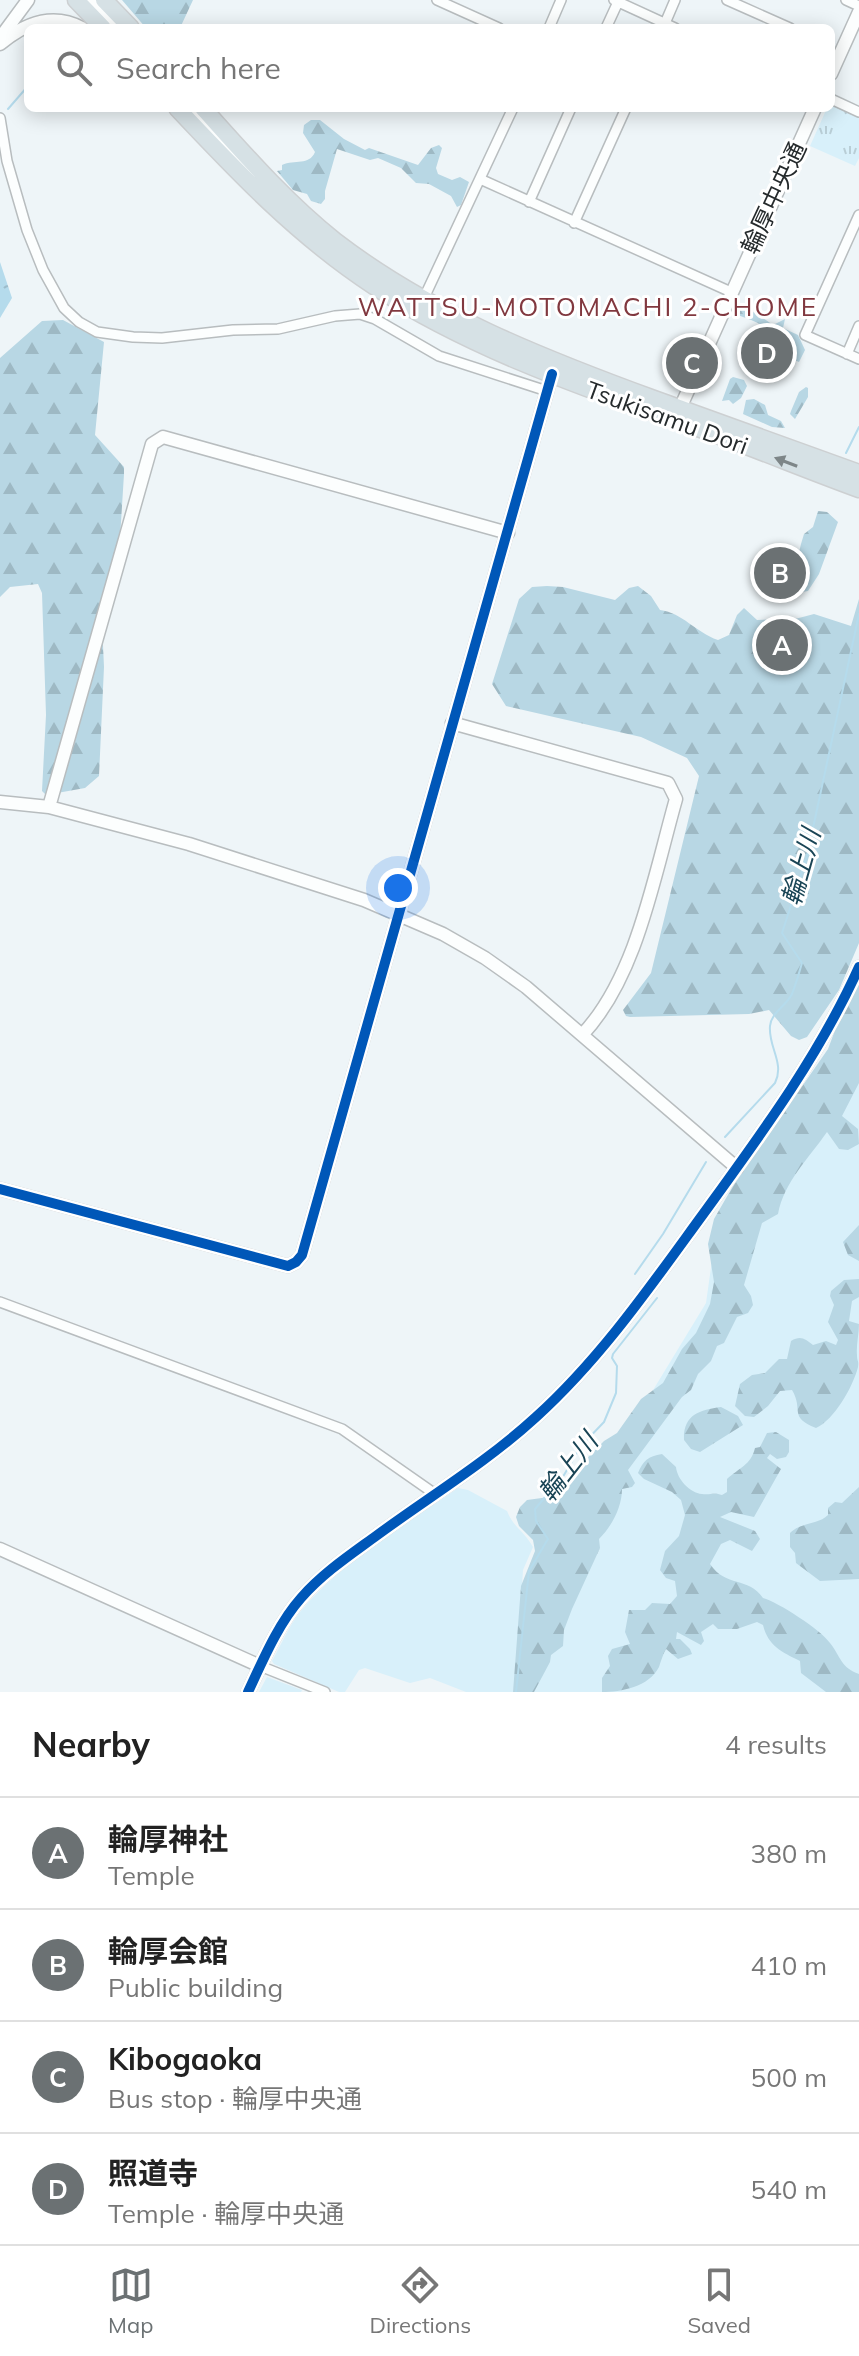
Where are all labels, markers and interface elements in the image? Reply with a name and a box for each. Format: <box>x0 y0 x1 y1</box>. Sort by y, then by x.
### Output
search box <box>24 24 835 112</box>
icon: search <box>52 46 96 90</box>
text: Search here <box>116 49 281 87</box>
street label: 輪厚中央通 <box>734 137 812 258</box>
district label: WATTSU-MOTOMACHI 2-CHOME <box>358 290 818 323</box>
pin: D <box>741 323 793 383</box>
pin: C <box>666 333 718 393</box>
street label: Tsukisamu Dori <box>582 374 752 460</box>
one-way arrow <box>774 455 798 468</box>
pin: B <box>754 543 806 603</box>
pin: A <box>756 615 808 675</box>
water label: 輪上川 <box>774 822 828 909</box>
your location <box>378 868 418 908</box>
water label: 輪上川 <box>531 1423 606 1508</box>
text: Nearby <box>32 1723 150 1766</box>
text: 4 results <box>725 1728 827 1761</box>
text: 輪厚神社 <box>108 1820 228 1858</box>
text: A <box>48 1837 68 1870</box>
text: 380 m <box>751 1837 827 1870</box>
text: Temple <box>108 1859 195 1892</box>
text: 輪厚会館 <box>108 1932 228 1970</box>
text: B <box>49 1949 67 1982</box>
text: 410 m <box>751 1949 827 1982</box>
text: Public building <box>108 1971 283 2004</box>
text: Kibogaoka <box>108 2040 262 2078</box>
text: C <box>49 2061 67 2094</box>
text: 500 m <box>751 2061 827 2094</box>
text: Bus stop · 輪厚中央通 <box>108 2082 362 2115</box>
text: 照道寺 <box>108 2154 198 2192</box>
text: D <box>48 2173 68 2206</box>
text: 540 m <box>751 2173 827 2206</box>
text: Temple · 輪厚中央通 <box>108 2197 344 2230</box>
tab: Map <box>108 2263 153 2339</box>
tab: Directions <box>370 2263 471 2339</box>
tab: Saved <box>687 2263 751 2339</box>

